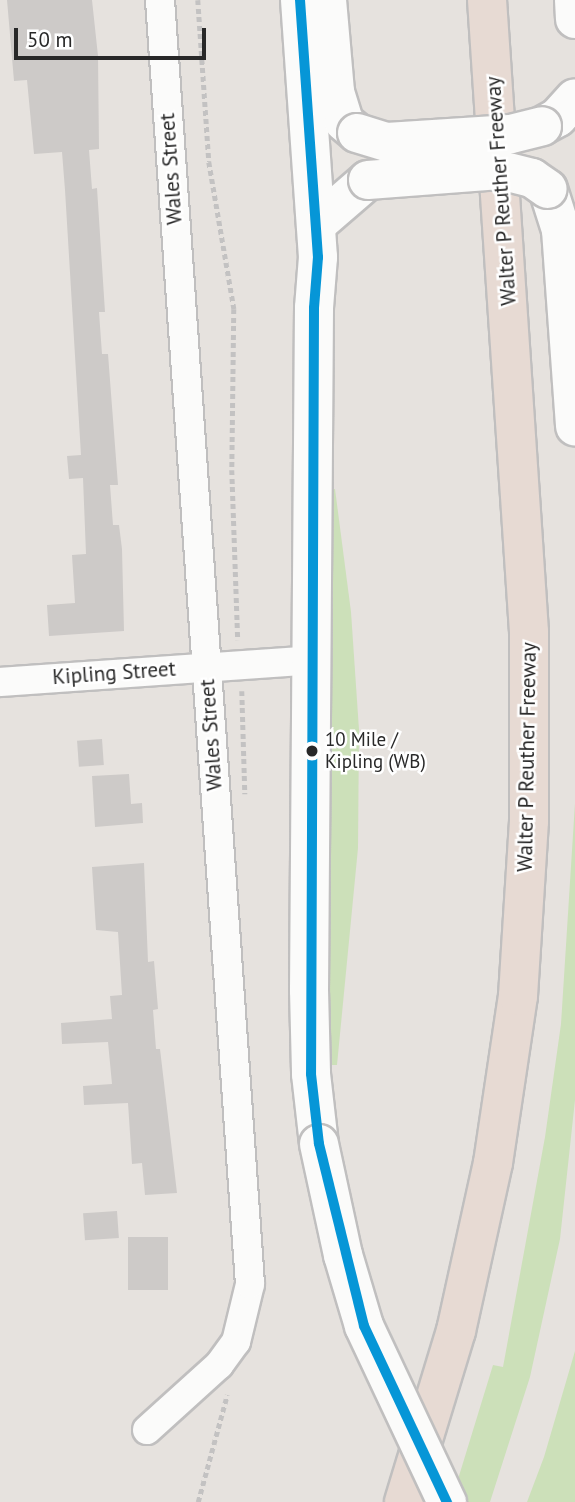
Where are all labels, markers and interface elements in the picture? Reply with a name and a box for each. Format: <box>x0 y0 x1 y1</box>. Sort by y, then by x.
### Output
scale bar <box>18 14 210 58</box>
text: 50 m <box>27 26 73 53</box>
street label: Walter P Reuther Freeway <box>480 75 522 307</box>
street label: Wales Street <box>155 112 187 226</box>
street label: Walter P Reuther Freeway <box>512 641 542 873</box>
street label: Kipling Street <box>51 656 177 690</box>
street label: Wales Street <box>195 678 227 792</box>
place label: 10 Mile / Kipling (WB) <box>325 729 426 773</box>
marker: 10 Mile / Kipling (WB) <box>305 744 319 758</box>

